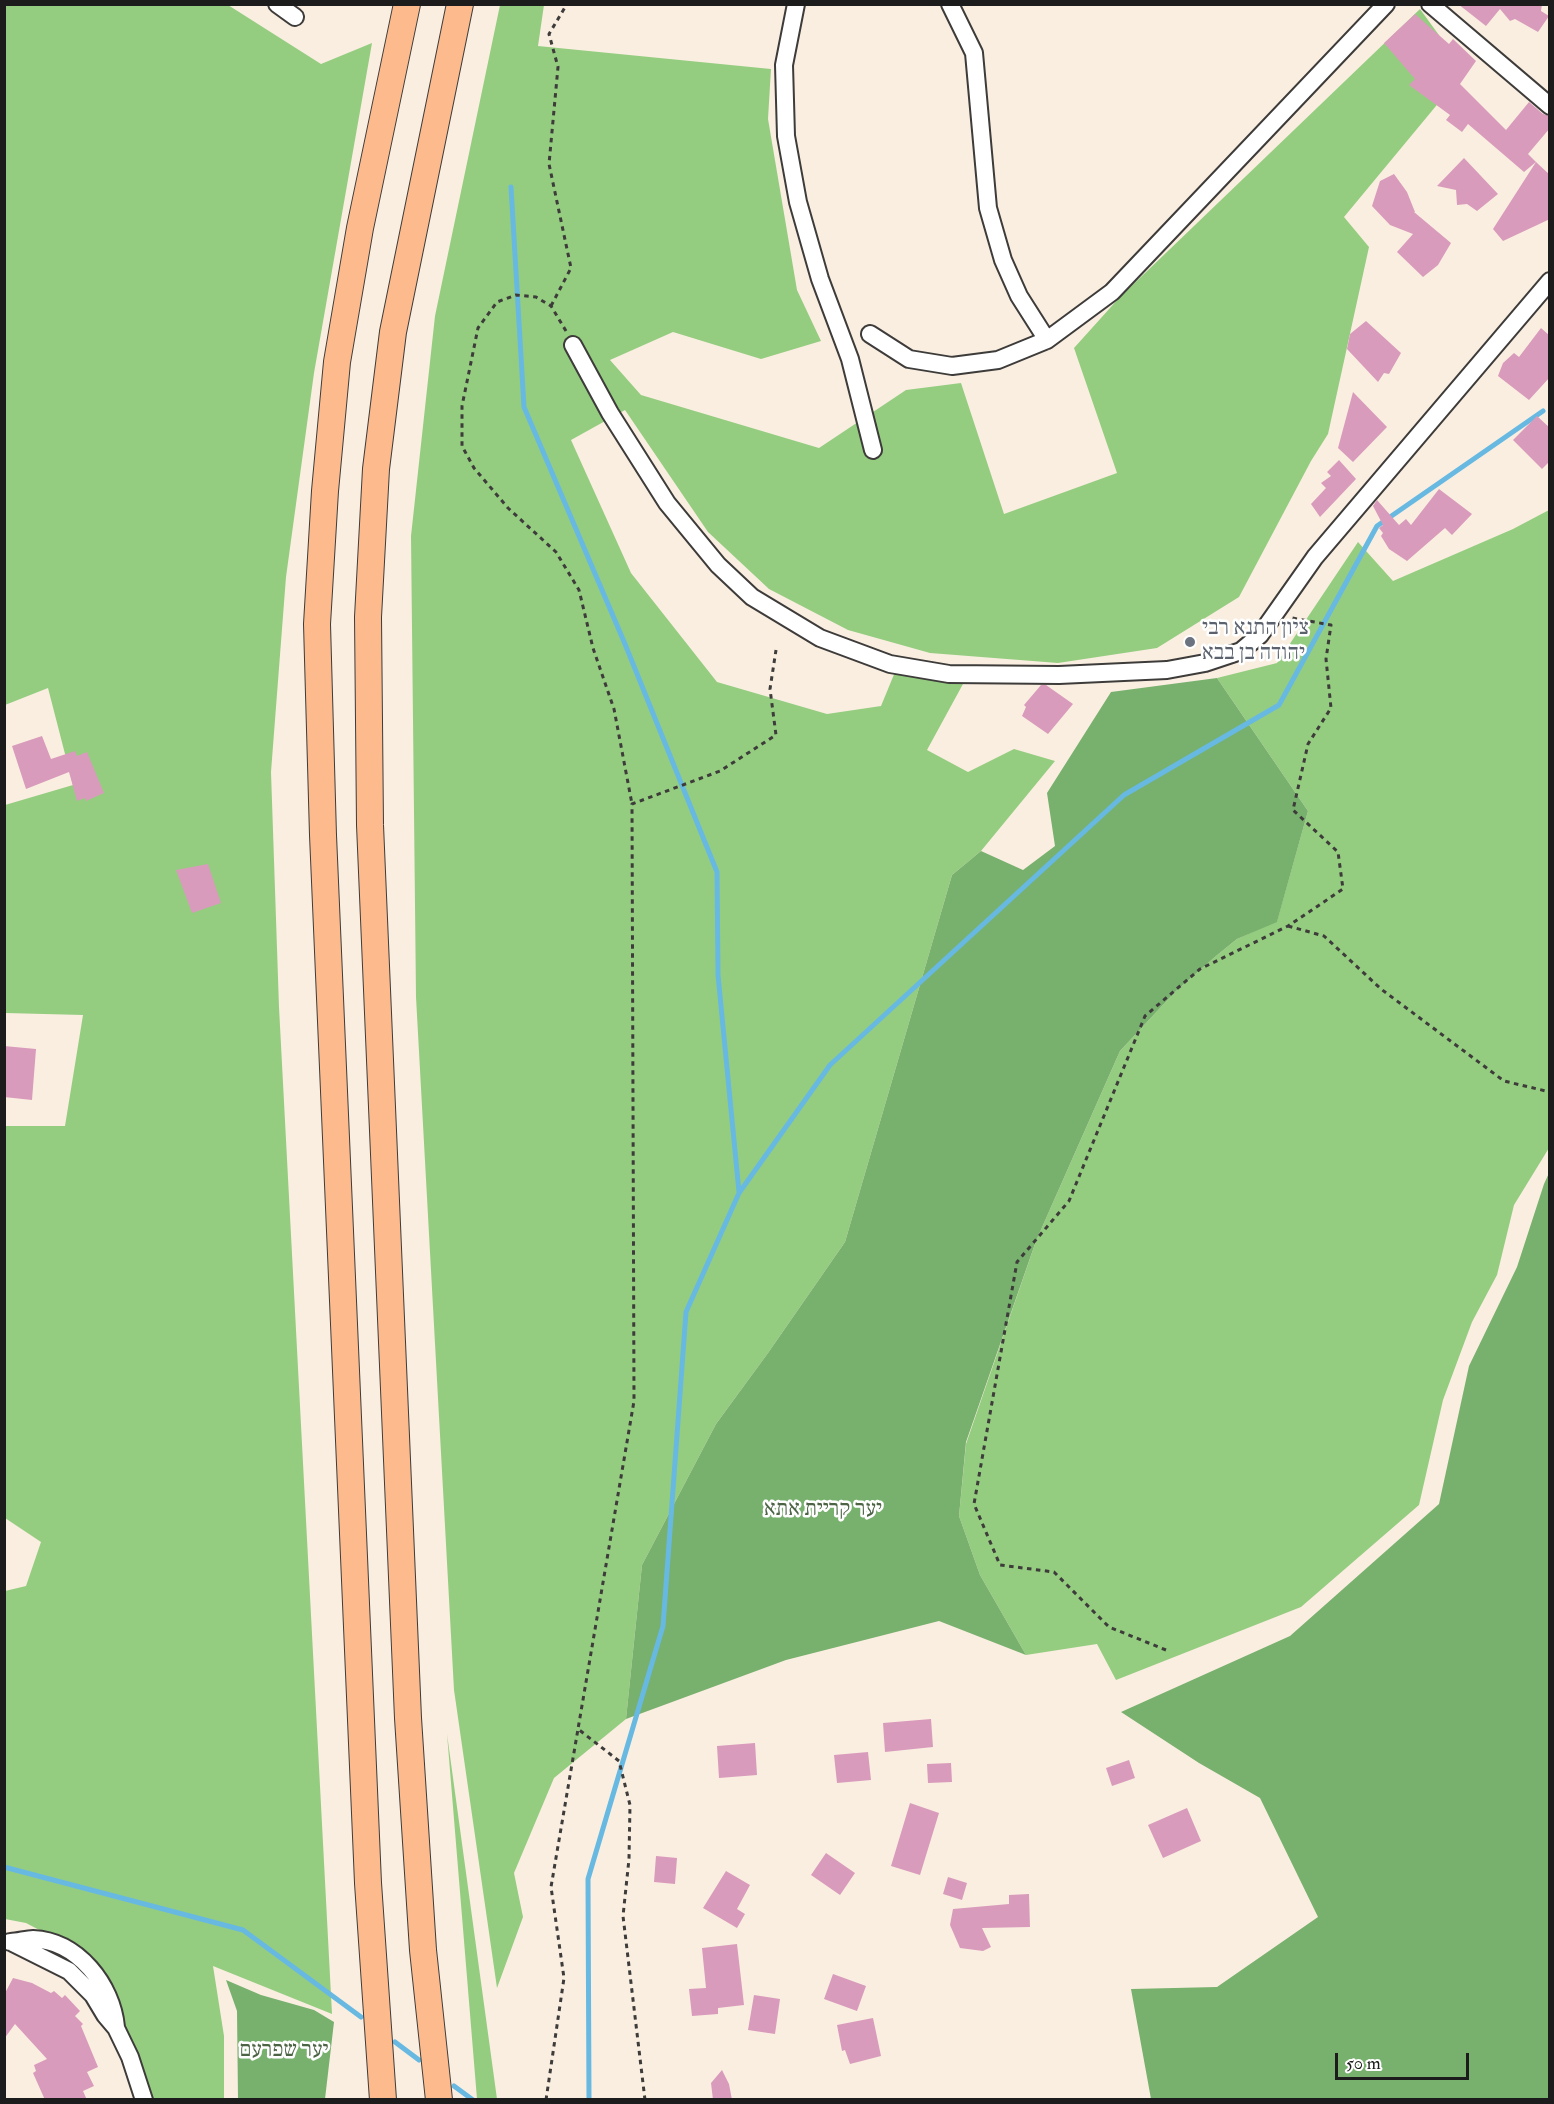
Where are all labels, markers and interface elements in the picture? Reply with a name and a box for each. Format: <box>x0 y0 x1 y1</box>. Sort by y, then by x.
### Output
place label: ציון התנא רבי יהודה בן בבא <box>1202 616 1309 668</box>
marker: ציון התנא רבי יהודה בן בבא <box>1183 635 1197 649</box>
park label: יער קריית אתא <box>764 1497 882 1523</box>
park label: יער שפרעם <box>240 2038 328 2064</box>
scale bar <box>1338 2041 1472 2079</box>
text: 50 m <box>1346 2052 1381 2075</box>

